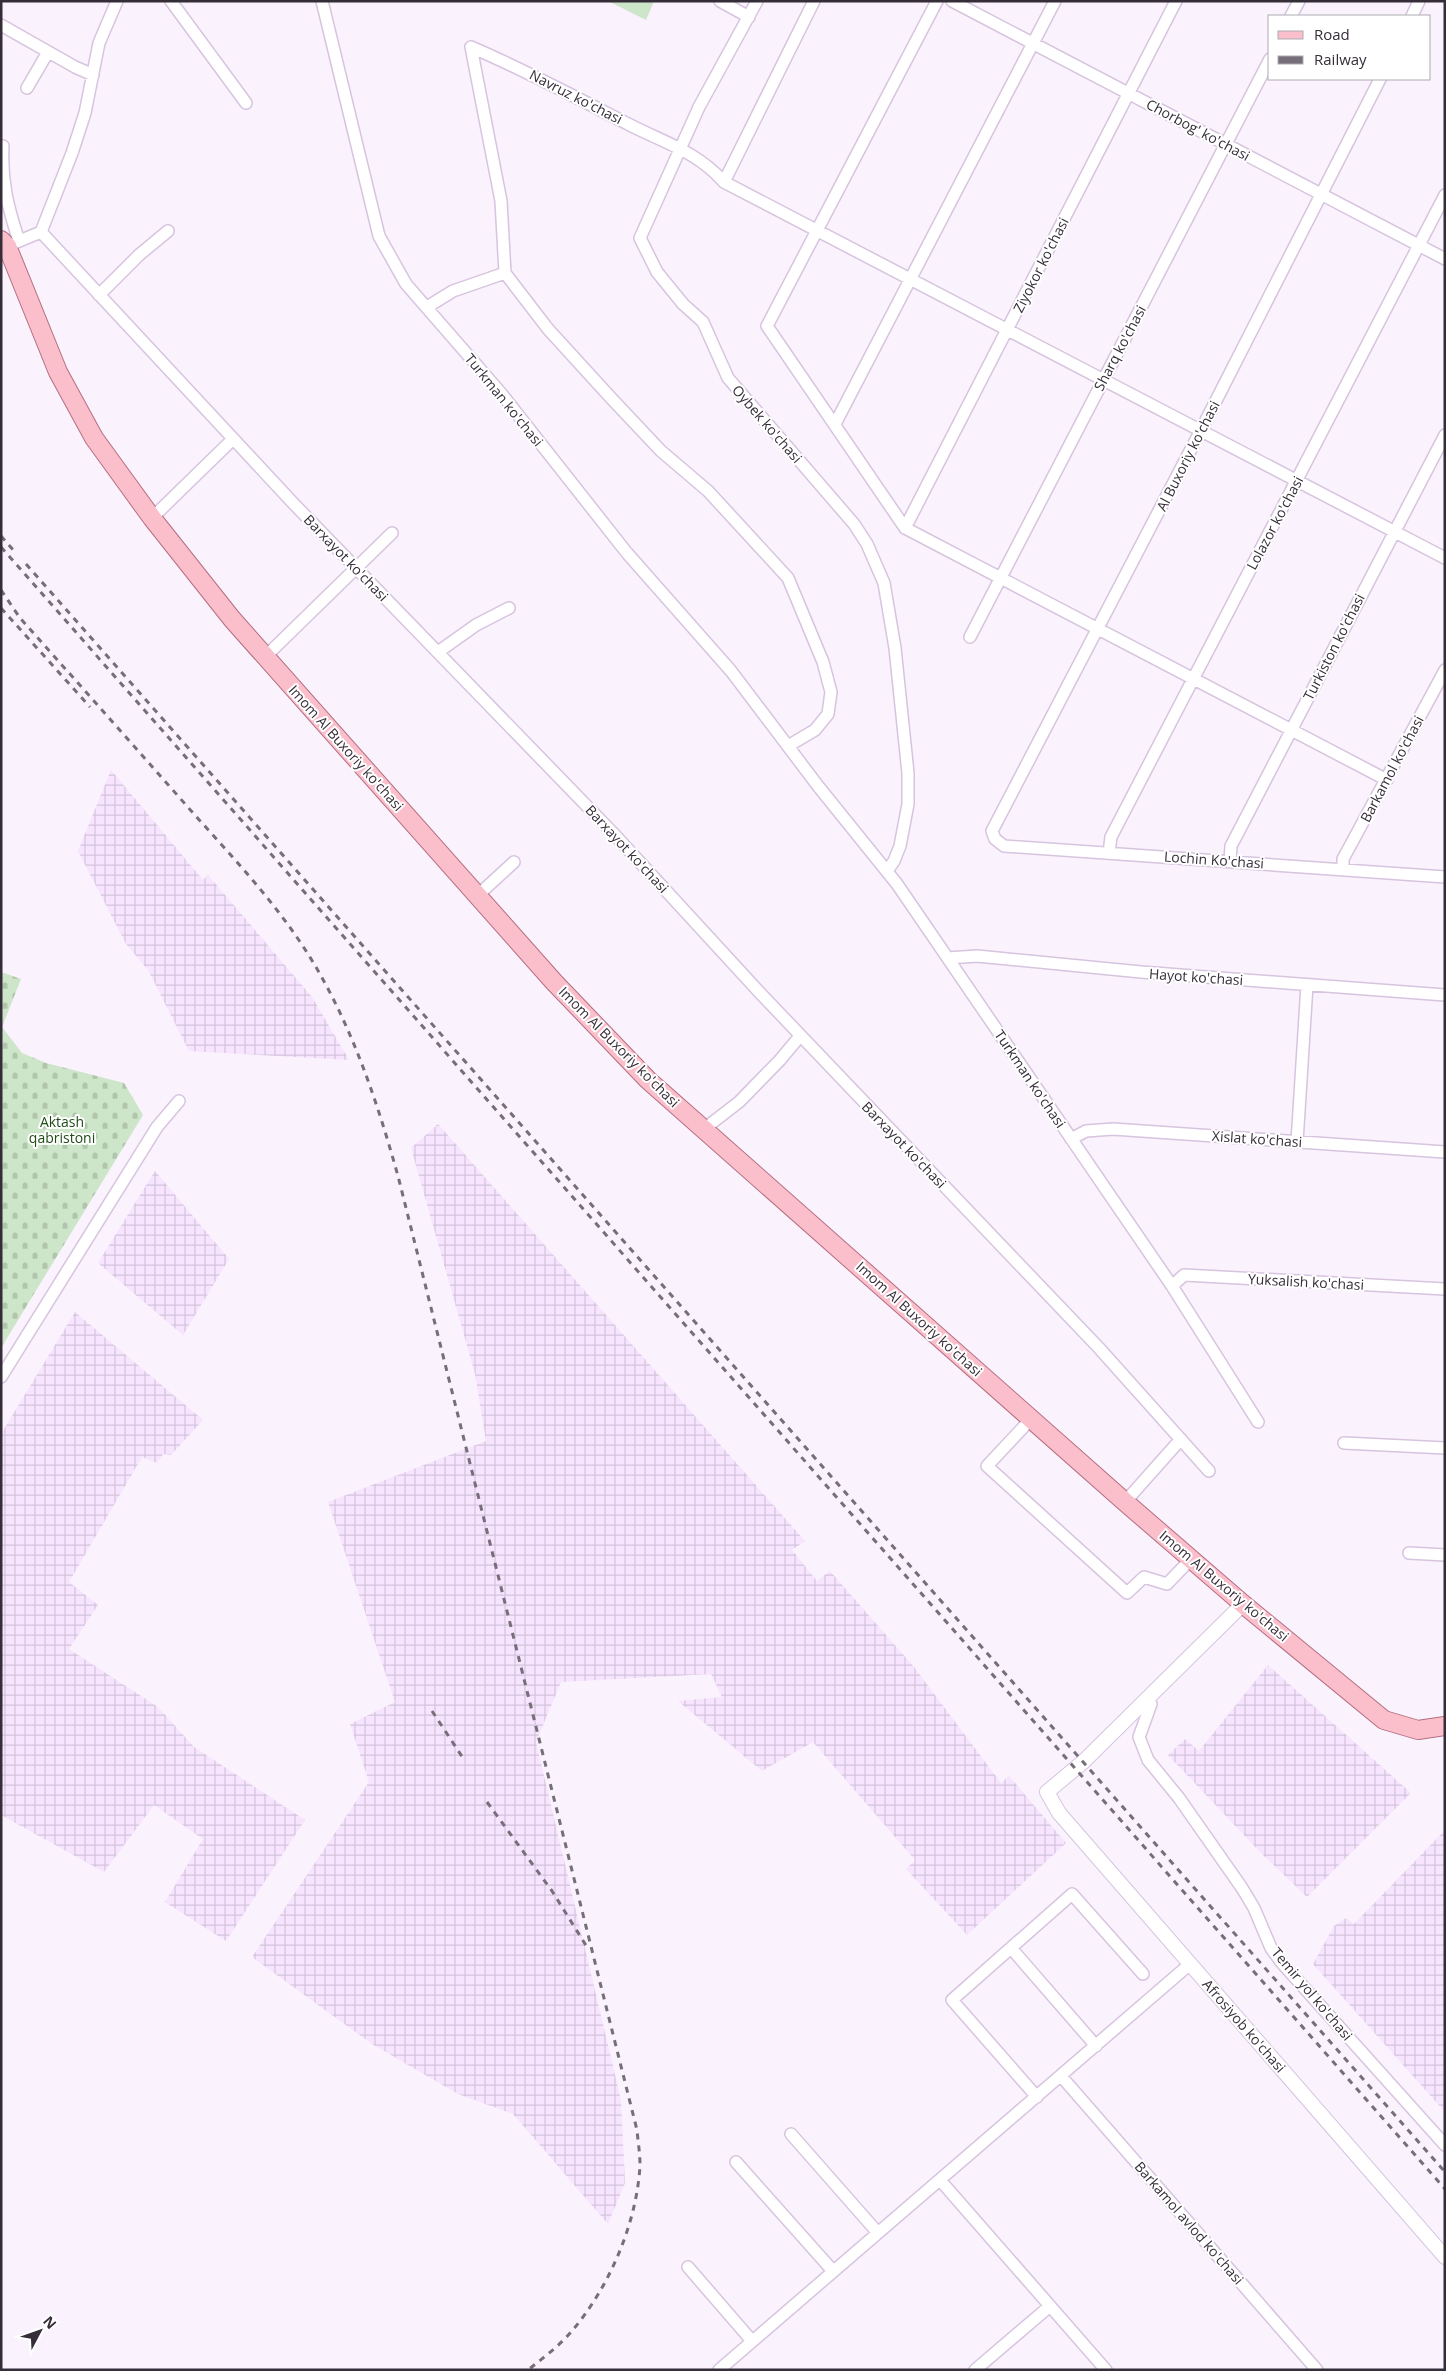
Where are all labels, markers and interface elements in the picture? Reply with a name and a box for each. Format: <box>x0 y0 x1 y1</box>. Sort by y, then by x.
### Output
legend <box>1268 15 1431 80</box>
text: Road <box>1314 24 1350 44</box>
text: Railway <box>1314 49 1367 69</box>
street label: Navruz ko'chasi <box>526 65 626 128</box>
street label: Chorbog' ko'chasi <box>1143 94 1253 165</box>
street label: Ziyokor ko'chasi <box>1008 214 1073 316</box>
street label: Sharq ko'chasi <box>1089 302 1150 394</box>
street label: Turkman ko'chasi <box>461 349 548 450</box>
street label: Oybek ko'chasi <box>728 381 807 467</box>
street label: Al Buxoriy ko'chasi <box>1152 397 1224 514</box>
street label: Lolazor ko'chasi <box>1242 473 1307 573</box>
street label: Barxayot ko'chasi <box>300 510 393 605</box>
street label: Turkiston ko'chasi <box>1298 590 1369 703</box>
street label: Imom Al Buxoriy ko'chasi <box>285 681 408 815</box>
street label: Barkamol ko'chasi <box>1355 712 1428 825</box>
street label: Barxayot ko'chasi <box>582 801 673 897</box>
street label: Lochin Ko'chasi <box>1163 847 1265 872</box>
street label: Hayot ko'chasi <box>1148 964 1244 989</box>
street label: Imom Al Buxoriy ko'chasi <box>555 982 684 1111</box>
street label: Turkman ko'chasi <box>991 1026 1070 1131</box>
street label: Barxayot ko'chasi <box>858 1097 951 1192</box>
park label: Aktash qabristoni <box>29 1112 95 1147</box>
street label: Xislat ko'chasi <box>1211 1126 1303 1151</box>
street label: Imom Al Buxoriy ko'chasi <box>852 1257 986 1380</box>
street label: Yuksalish ko'chasi <box>1247 1269 1365 1294</box>
street label: Imom Al Buxoriy ko'chasi <box>1156 1526 1293 1645</box>
street label: Temir yol ko'chasi <box>1268 1943 1357 2044</box>
street label: Afrosiyob ko'chasi <box>1199 1975 1290 2076</box>
street label: Barkamol avlod ko'chasi <box>1131 2157 1248 2288</box>
north arrow <box>15 2306 65 2356</box>
text: N <box>39 2312 61 2333</box>

